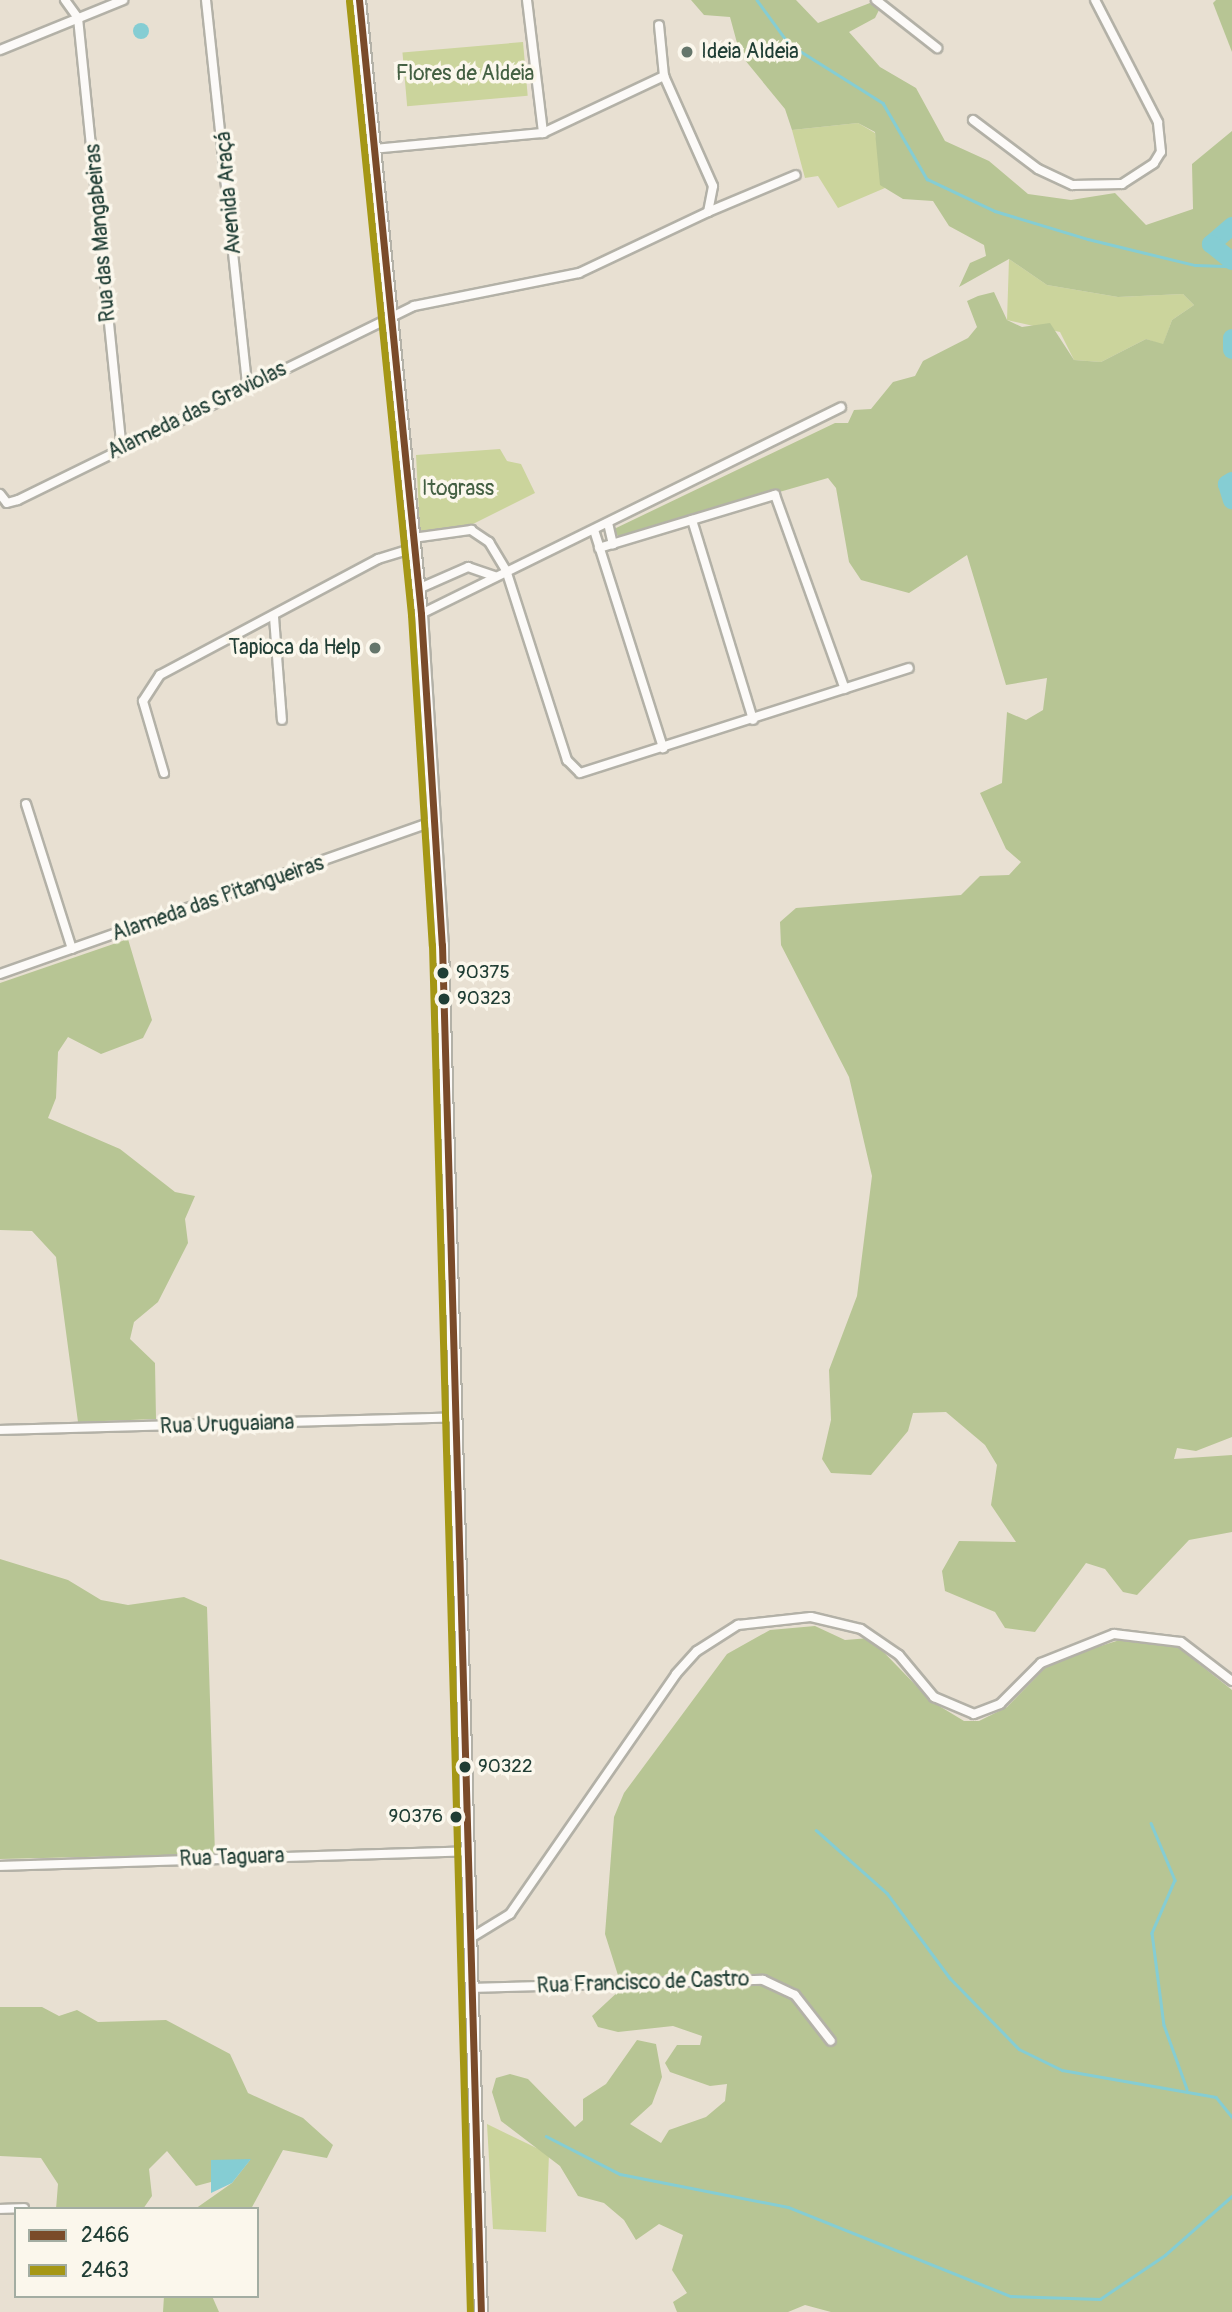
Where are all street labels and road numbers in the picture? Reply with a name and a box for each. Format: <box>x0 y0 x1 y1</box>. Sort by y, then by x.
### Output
street label: Avenida Araçá <box>211 130 247 256</box>
street label: Rua das Mangabeiras <box>81 143 121 323</box>
street label: Alameda das Graviolas <box>103 357 291 465</box>
street label: Alameda das Pitangueiras <box>109 851 327 947</box>
street label: Rua Uruguaiana <box>159 1410 295 1440</box>
street label: Rua Taguara <box>179 1844 285 1872</box>
street label: Rua Francisco de Castro <box>536 1967 750 1999</box>

